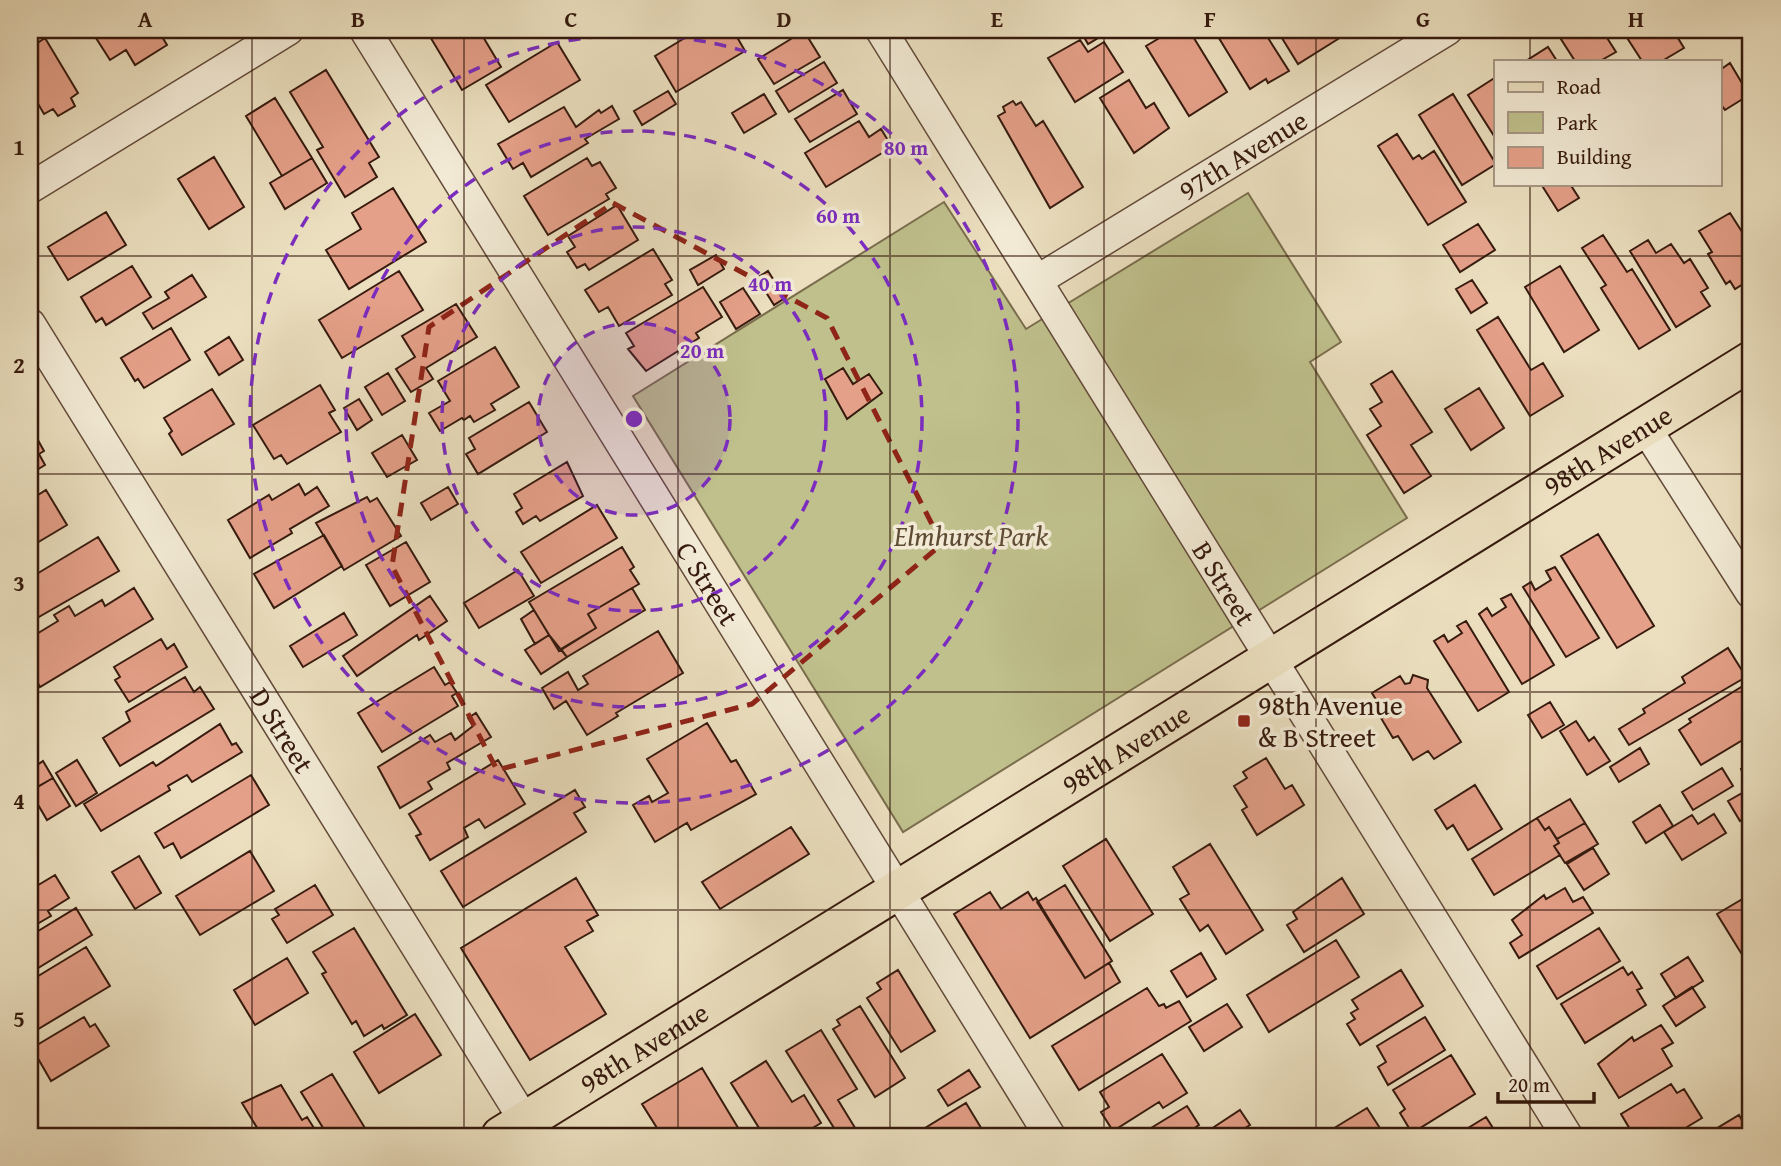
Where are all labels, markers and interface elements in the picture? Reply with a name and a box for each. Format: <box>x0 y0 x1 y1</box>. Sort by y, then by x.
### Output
text: A <box>138 2 153 35</box>
text: B <box>351 2 365 35</box>
text: C <box>564 2 578 35</box>
text: D <box>777 2 792 35</box>
text: E <box>991 2 1003 35</box>
text: F <box>1204 2 1216 35</box>
text: G <box>1416 2 1430 35</box>
text: H <box>1628 2 1644 35</box>
legend <box>1494 60 1722 186</box>
text: Road <box>1557 71 1602 102</box>
street label: 97th Avenue <box>1170 99 1315 210</box>
text: Park <box>1557 107 1598 138</box>
text: 1 <box>13 130 25 163</box>
text: 80 m <box>884 132 928 163</box>
text: Building <box>1557 141 1632 172</box>
text: 60 m <box>816 200 860 231</box>
text: 40 m <box>748 268 792 299</box>
text: 20 m <box>680 335 724 366</box>
text: 2 <box>13 348 25 381</box>
street label: 98th Avenue <box>1535 394 1680 505</box>
centre of rings <box>622 407 646 431</box>
park label: Elmhurst Park <box>893 515 1048 556</box>
street label: C Street <box>666 533 750 633</box>
street label: B Street <box>1183 533 1267 633</box>
text: 3 <box>13 566 25 599</box>
street label: D Street <box>240 679 325 781</box>
place label: 98th Avenue & B Street <box>1258 684 1403 757</box>
street label: 98th Avenue <box>1053 693 1198 804</box>
marker: 98th Avenue & B Street <box>1236 713 1252 729</box>
text: 4 <box>13 784 25 817</box>
street label: 98th Avenue <box>571 991 716 1103</box>
text: 5 <box>13 1002 25 1035</box>
scale bar <box>1498 1061 1594 1105</box>
text: 20 m <box>1508 1069 1550 1100</box>

